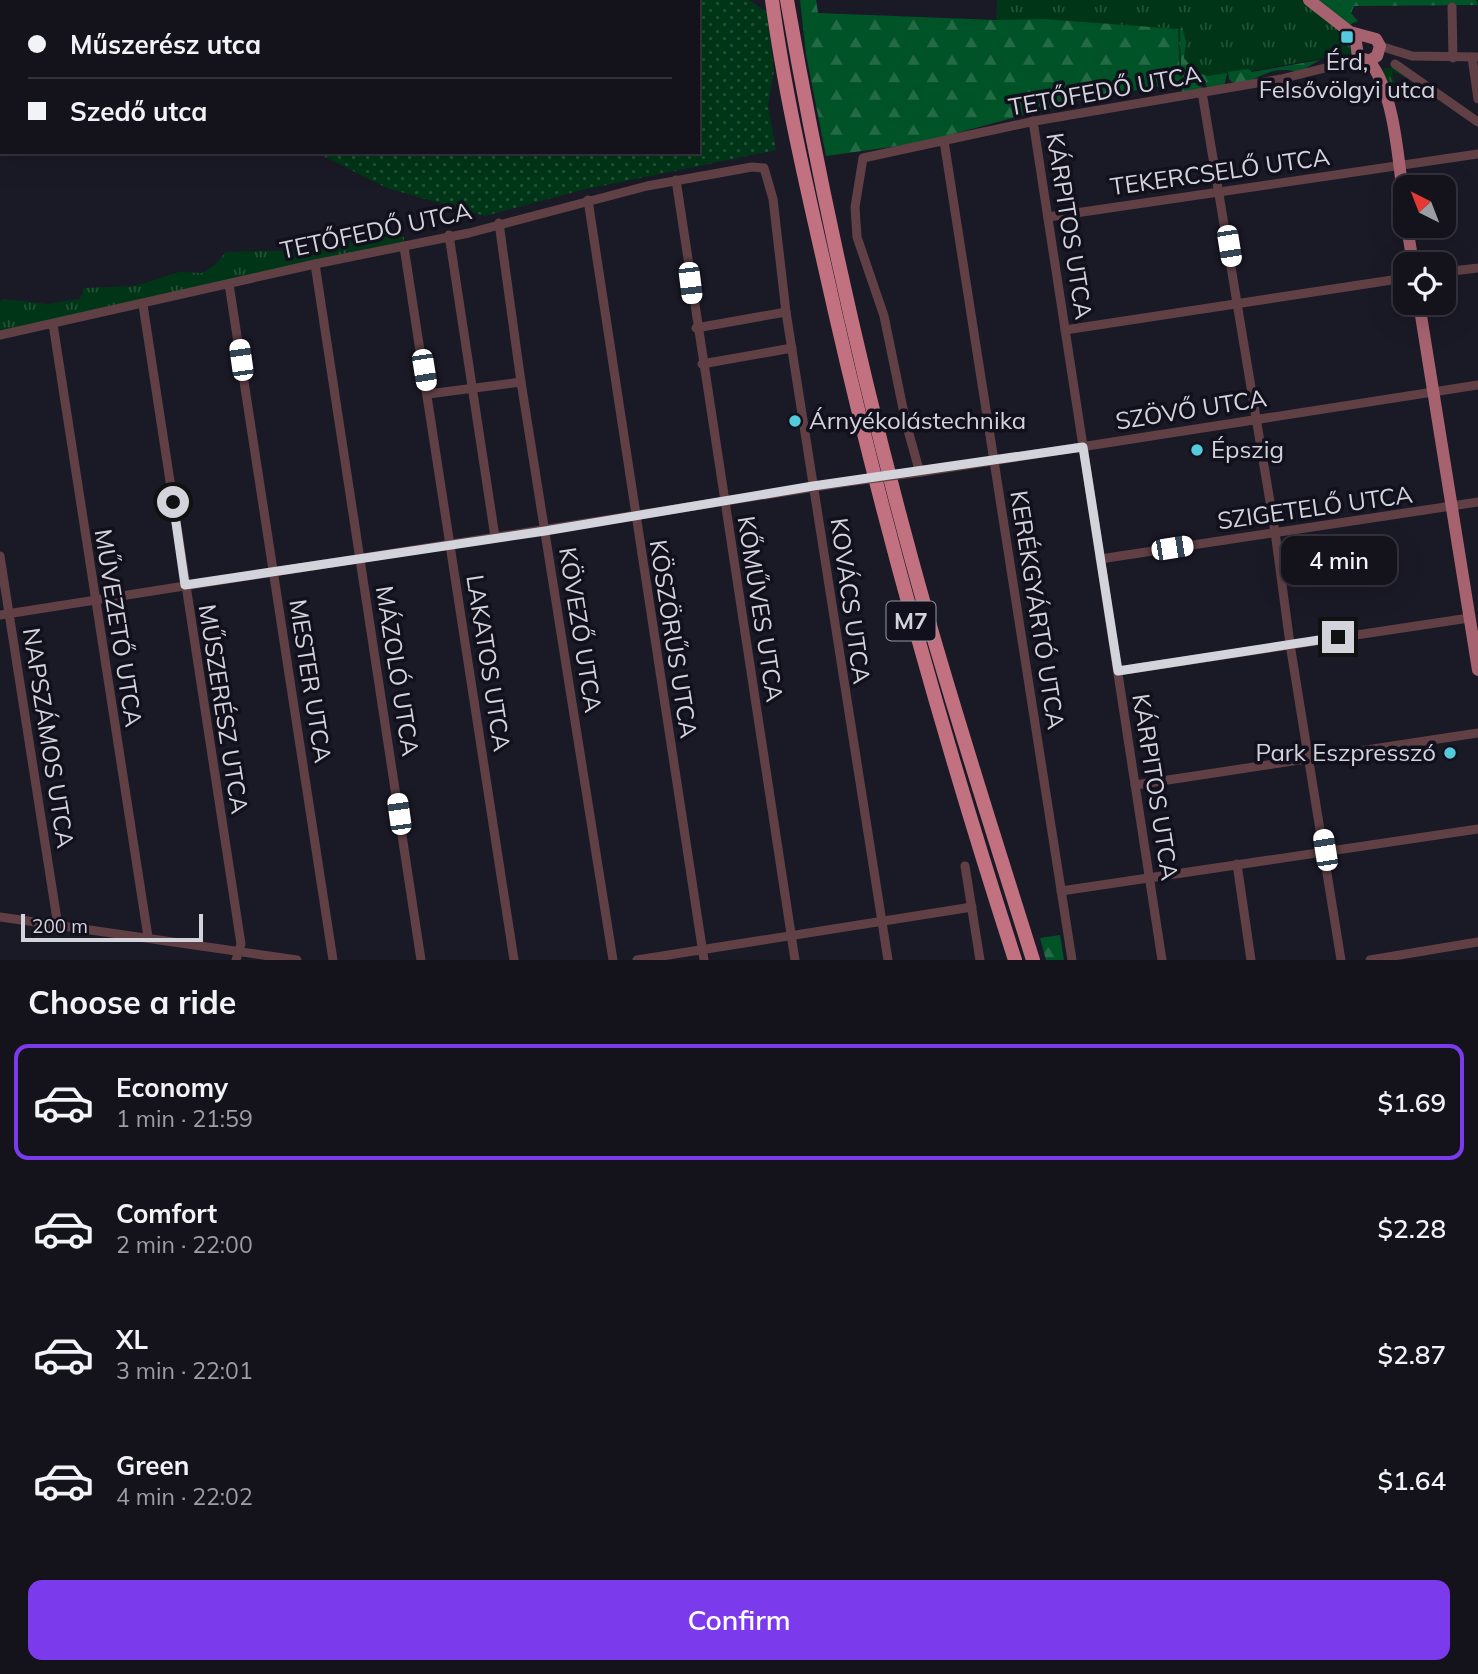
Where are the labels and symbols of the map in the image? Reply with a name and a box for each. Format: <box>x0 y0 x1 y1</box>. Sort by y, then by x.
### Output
marker: Érd, Felsővölgyi utca <box>1339 29 1355 45</box>
place label: Érd, Felsővölgyi utca <box>1259 46 1435 104</box>
street label: TETŐFEDŐ UTCA <box>1006 58 1204 122</box>
street label: KÁRPITOS UTCA <box>1040 130 1100 322</box>
street label: TEKERCSELŐ UTCA <box>1108 141 1332 201</box>
north arrow <box>1393 175 1456 238</box>
street label: TETŐFEDŐ UTCA <box>277 195 475 265</box>
car <box>1216 224 1243 268</box>
car <box>678 261 703 305</box>
car <box>228 338 255 382</box>
car <box>411 348 438 392</box>
street label: SZÖVŐ UTCA <box>1113 382 1269 436</box>
place label: Árnyékolástechnika <box>809 405 1026 435</box>
marker: Árnyékolástechnika <box>787 413 803 429</box>
place label: Épszig <box>1211 434 1284 464</box>
marker: Épszig <box>1189 442 1205 458</box>
street label: SZIGETELŐ UTCA <box>1215 478 1415 536</box>
route start <box>157 486 189 518</box>
street label: KERÉKGYÁRTÓ UTCA <box>1004 488 1072 732</box>
street label: KŐMŰVES UTCA <box>731 514 791 704</box>
street label: KOVÁCS UTCA <box>824 516 878 686</box>
street label: MŰVEZETŐ UTCA <box>89 527 149 729</box>
car <box>1150 534 1195 562</box>
callout: 4 min <box>1280 536 1396 584</box>
street label: KÖSZÖRŰS UTCA <box>644 538 705 740</box>
street label: KÖVEZŐ UTCA <box>553 545 609 715</box>
street label: LAKATOS UTCA <box>460 572 518 754</box>
street label: MÁZOLÓ UTCA <box>370 584 426 759</box>
street label: MESTER UTCA <box>283 597 339 765</box>
road number: M7 <box>886 601 936 640</box>
street label: MŰSZERÉSZ UTCA <box>193 602 255 816</box>
route end <box>1322 621 1354 653</box>
street label: NAPSZÁMOS UTCA <box>17 626 81 850</box>
street label: KÁRPITOS UTCA <box>1126 691 1186 883</box>
place label: Park Eszpresszó <box>1255 737 1436 767</box>
marker: Park Eszpresszó <box>1442 745 1458 761</box>
car <box>386 792 413 836</box>
car <box>1312 828 1339 872</box>
scale bar <box>21 911 203 943</box>

